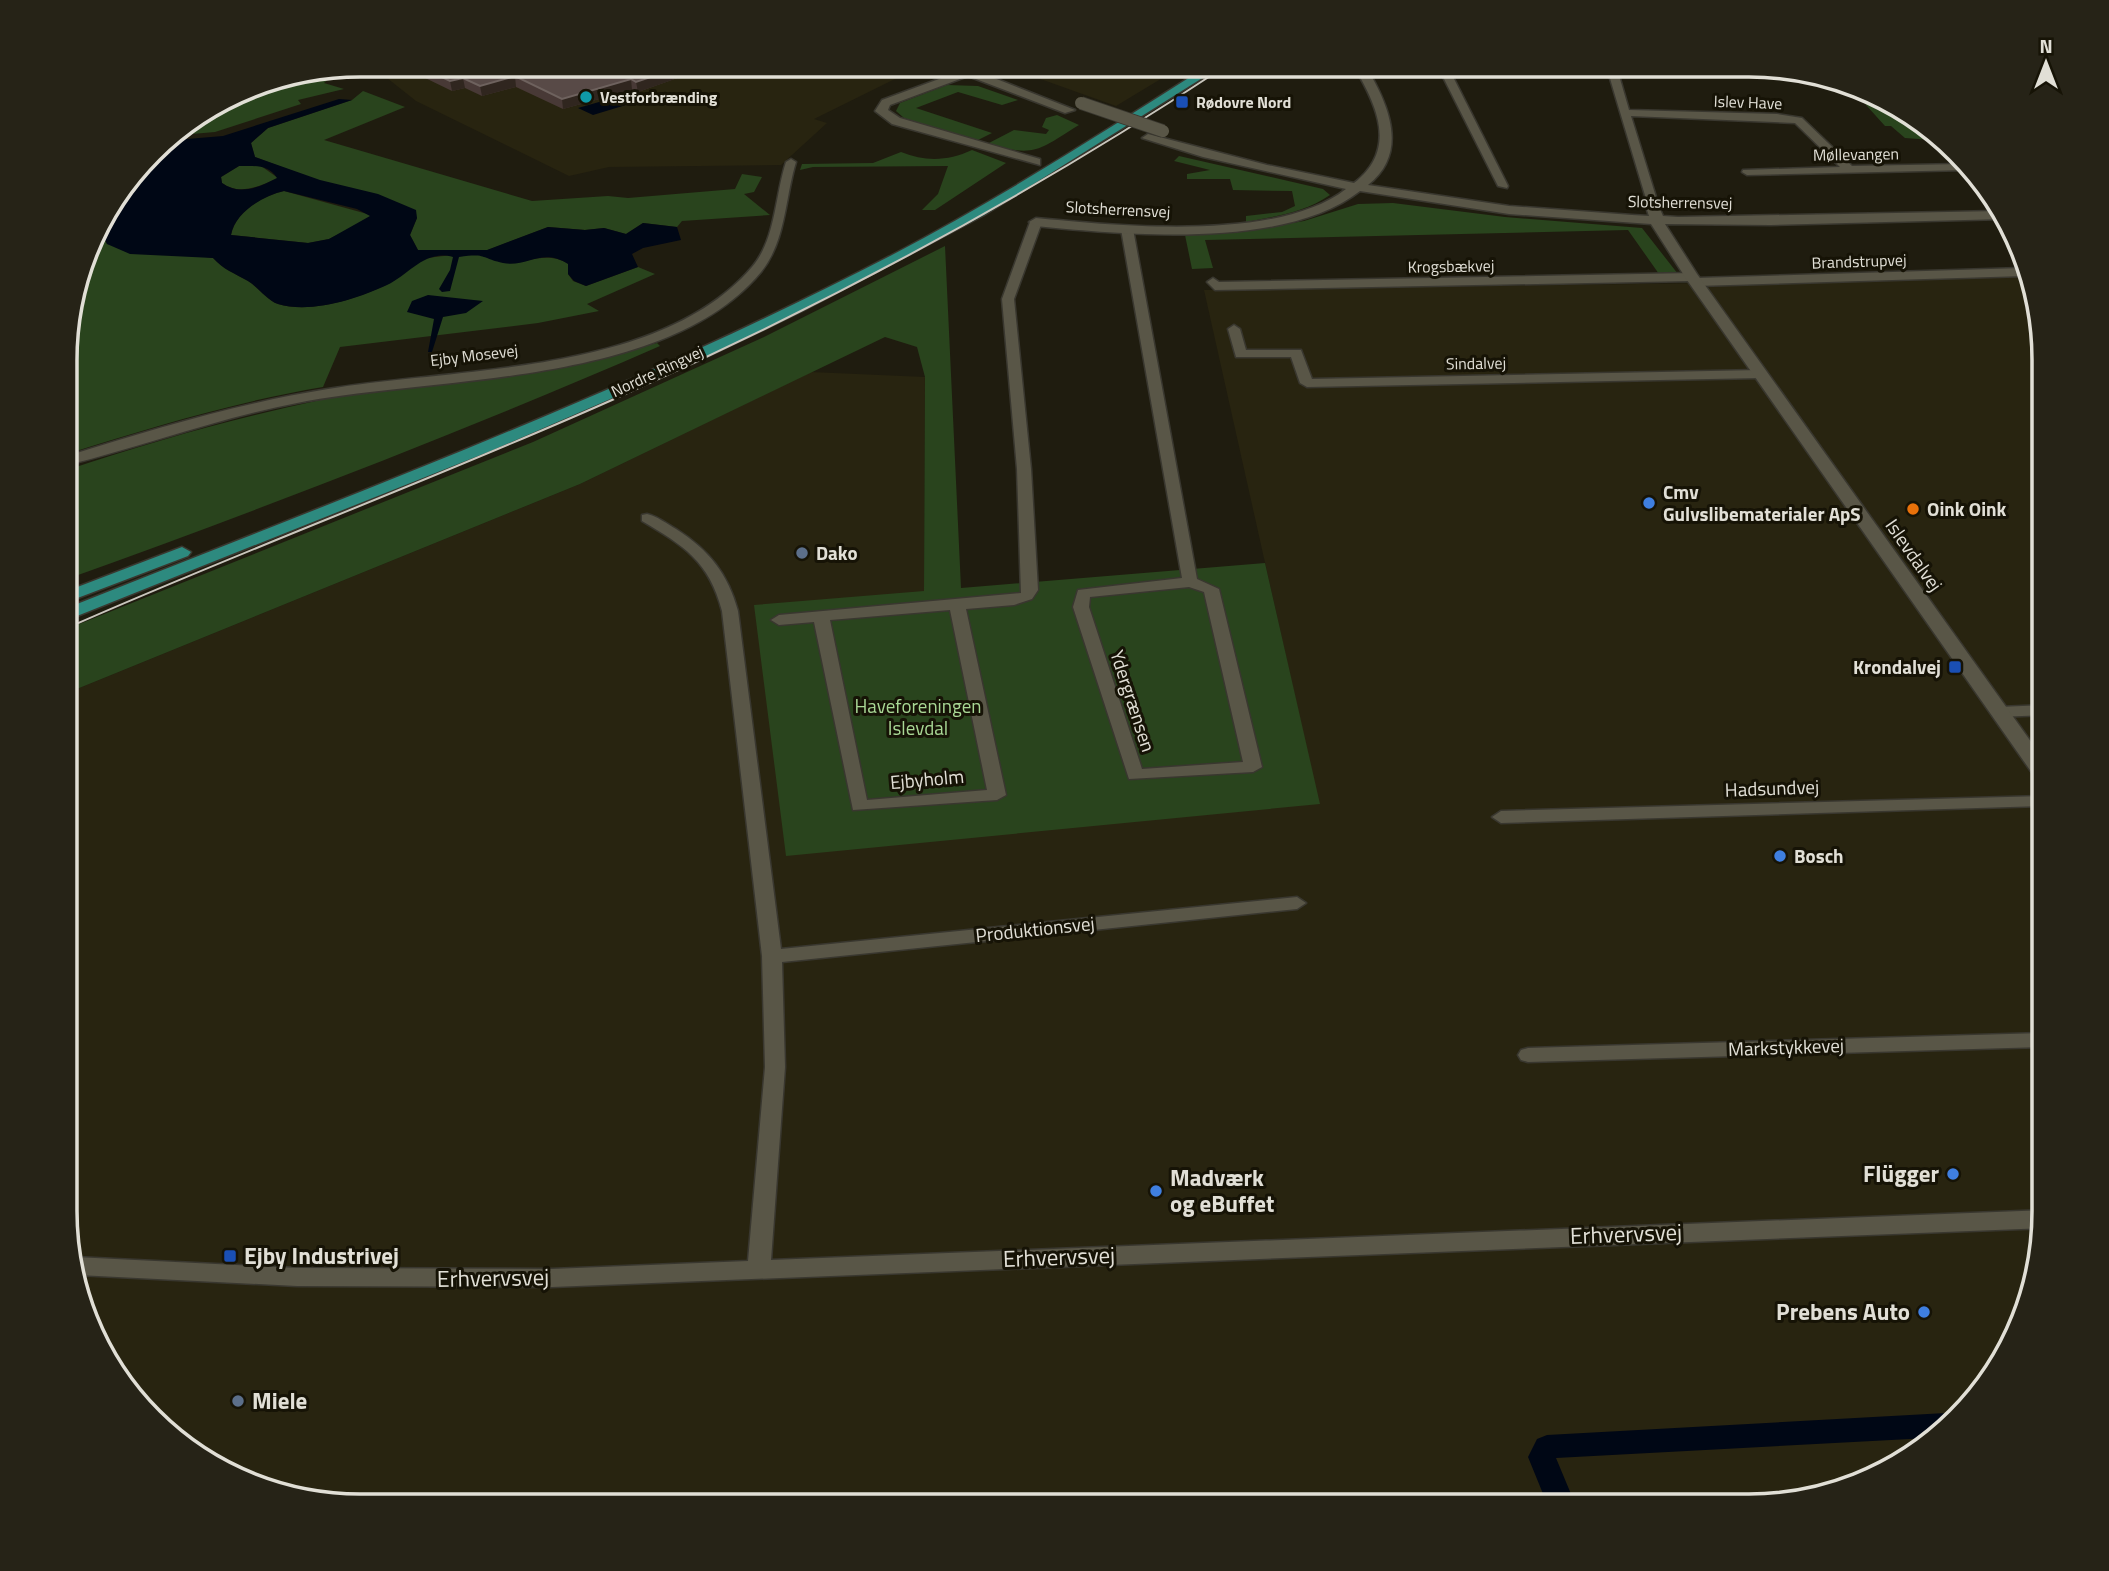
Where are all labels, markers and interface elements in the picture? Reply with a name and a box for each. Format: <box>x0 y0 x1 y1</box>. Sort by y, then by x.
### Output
north arrow <box>2011 28 2081 98</box>
text: N <box>2039 31 2053 60</box>
place label: Vestforbrænding <box>600 85 718 109</box>
marker: Vestforbrænding <box>578 89 594 105</box>
street label: Islev Have <box>1713 89 1783 115</box>
place label: Rødovre Nord <box>1196 90 1291 114</box>
marker: Rødovre Nord <box>1174 94 1190 110</box>
street label: Møllevangen <box>1813 141 1899 167</box>
street label: Slotsherrensvej <box>1628 189 1732 215</box>
street label: Slotsherrensvej <box>1065 194 1171 224</box>
street label: Brandstrupvej <box>1811 247 1907 275</box>
street label: Krogsbækvej <box>1407 253 1495 279</box>
street label: Ejby Mosevej <box>429 338 519 372</box>
street label: Nordre Ringvej <box>607 339 707 403</box>
street label: Sindalvej <box>1446 350 1506 376</box>
place label: Cmv Gulvslibematerialer ApS <box>1663 477 1861 528</box>
place label: Oink Oink <box>1927 494 2007 523</box>
marker: Cmv Gulvslibematerialer ApS <box>1641 495 1657 511</box>
marker: Oink Oink <box>1905 501 1921 517</box>
street label: Islevdalvej <box>1879 512 1950 597</box>
place label: Dako <box>816 538 858 567</box>
marker: Dako <box>794 545 810 561</box>
street label: Ydergrænsen <box>1103 646 1164 755</box>
place label: Krondalvej <box>1853 652 1941 681</box>
marker: Krondalvej <box>1947 659 1963 675</box>
park label: Haveforeningen Islevdal <box>854 691 982 742</box>
street label: Ejbyholm <box>889 761 965 796</box>
street label: Hadsundvej <box>1724 771 1820 804</box>
place label: Bosch <box>1794 841 1844 870</box>
marker: Bosch <box>1772 848 1788 864</box>
street label: Produktionsvej <box>974 908 1096 949</box>
street label: Markstykkevej <box>1728 1030 1844 1063</box>
place label: Flügger <box>1863 1156 1939 1191</box>
place label: Madværk og eBuffet <box>1170 1160 1274 1221</box>
marker: Flügger <box>1945 1166 1961 1182</box>
marker: Madværk og eBuffet <box>1148 1183 1164 1199</box>
street label: Erhvervsvej <box>1569 1214 1683 1253</box>
street label: Erhvervsvej <box>1002 1237 1116 1276</box>
place label: Ejby Industrivej <box>244 1238 399 1273</box>
marker: Ejby Industrivej <box>222 1248 238 1264</box>
street label: Erhvervsvej <box>437 1259 549 1296</box>
place label: Prebens Auto <box>1776 1294 1910 1329</box>
marker: Prebens Auto <box>1916 1304 1932 1320</box>
place label: Miele <box>252 1383 307 1418</box>
marker: Miele <box>230 1393 246 1409</box>

